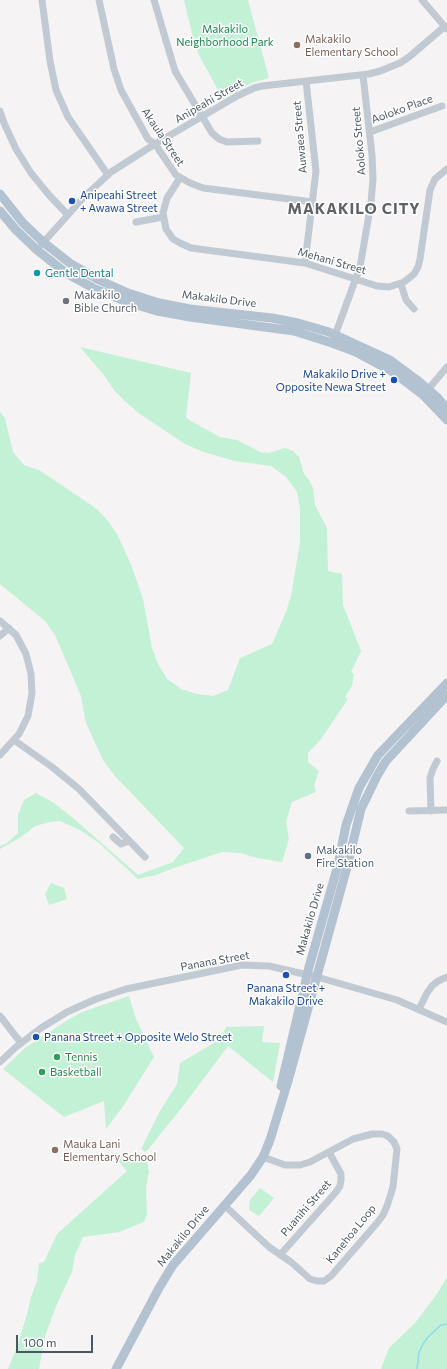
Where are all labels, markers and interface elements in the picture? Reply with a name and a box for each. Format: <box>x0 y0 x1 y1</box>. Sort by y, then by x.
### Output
park label: Makakilo Neighborhood Park <box>176 22 274 48</box>
place label: Makakilo Elementary School <box>305 32 398 58</box>
marker: Makakilo Elementary School <box>292 40 302 50</box>
street label: Anipeahi Street <box>172 76 246 126</box>
street label: Aoloko Place <box>370 92 434 126</box>
street label: Auwaea Street <box>290 100 310 174</box>
street label: Akaula Street <box>139 105 187 169</box>
street label: Aoloko Street <box>349 106 369 176</box>
place label: Anipeahi Street + Awawa Street <box>80 188 158 214</box>
marker: Anipeahi Street + Awawa Street <box>67 196 77 206</box>
district label: MAKAKILO CITY <box>287 200 421 218</box>
street label: Mehani Street <box>296 245 368 277</box>
place label: Gentle Dental <box>45 266 114 280</box>
marker: Gentle Dental <box>32 268 42 278</box>
place label: Makakilo Bible Church <box>74 288 137 314</box>
street label: Makakilo Drive <box>181 288 257 310</box>
marker: Makakilo Bible Church <box>61 296 71 306</box>
place label: Makakilo Drive + Opposite Newa Street <box>276 367 386 393</box>
marker: Makakilo Drive + Opposite Newa Street <box>389 375 399 385</box>
place label: Makakilo Fire Station <box>316 843 374 869</box>
marker: Makakilo Fire Station <box>303 851 313 861</box>
street label: Makakilo Drive <box>293 881 327 957</box>
street label: Panana Street <box>179 948 251 974</box>
marker: Panana Street + Makakilo Drive <box>281 970 291 980</box>
place label: Panana Street + Makakilo Drive <box>247 981 325 1007</box>
place label: Panana Street + Opposite Welo Street <box>44 1030 232 1044</box>
marker: Panana Street + Opposite Welo Street <box>31 1032 41 1042</box>
place label: Tennis <box>65 1050 97 1064</box>
marker: Tennis <box>52 1052 62 1062</box>
place label: Basketball <box>50 1065 102 1079</box>
marker: Basketball <box>37 1067 47 1077</box>
place label: Mauka Lani Elementary School <box>63 1137 156 1163</box>
marker: Mauka Lani Elementary School <box>50 1145 60 1155</box>
street label: Puanihi Street <box>278 1177 334 1239</box>
street label: Kanehoa Loop <box>323 1202 379 1266</box>
street label: Makakilo Drive <box>154 1203 212 1269</box>
scale bar <box>18 1327 95 1353</box>
text: 100 m <box>23 1335 57 1349</box>

